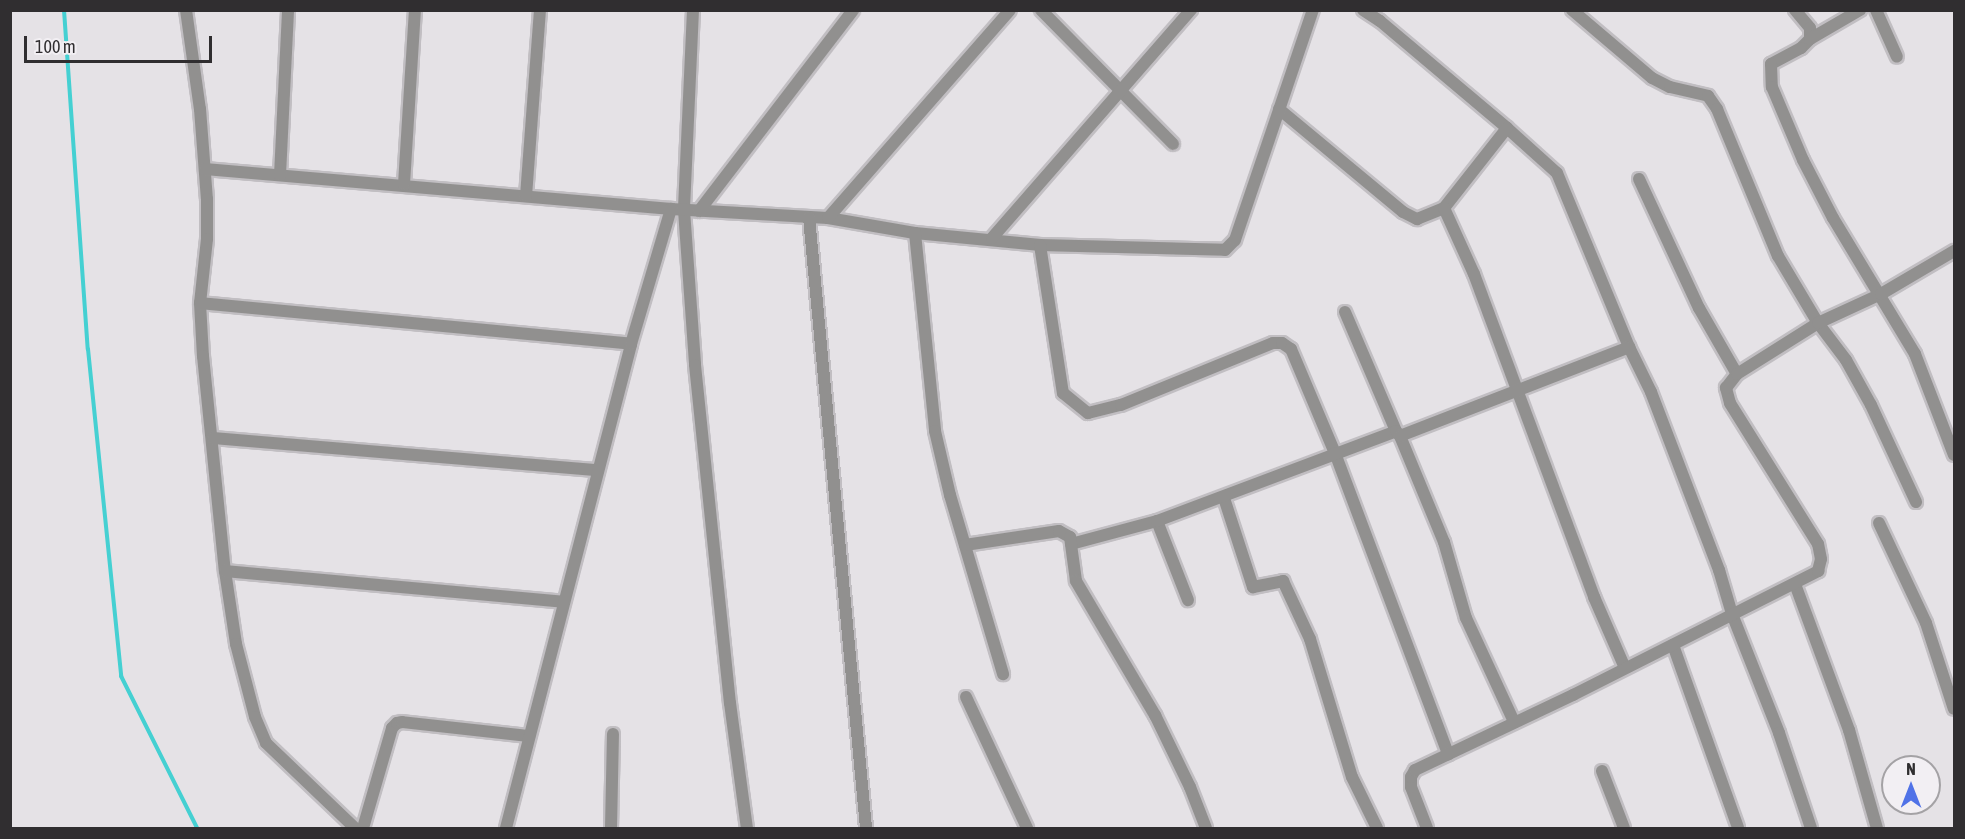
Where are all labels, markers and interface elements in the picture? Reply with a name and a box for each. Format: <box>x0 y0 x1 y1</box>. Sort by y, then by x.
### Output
scale bar <box>27 24 214 62</box>
text: 100 m <box>35 36 76 57</box>
north arrow <box>1881 755 1941 815</box>
text: N <box>1906 760 1916 778</box>

